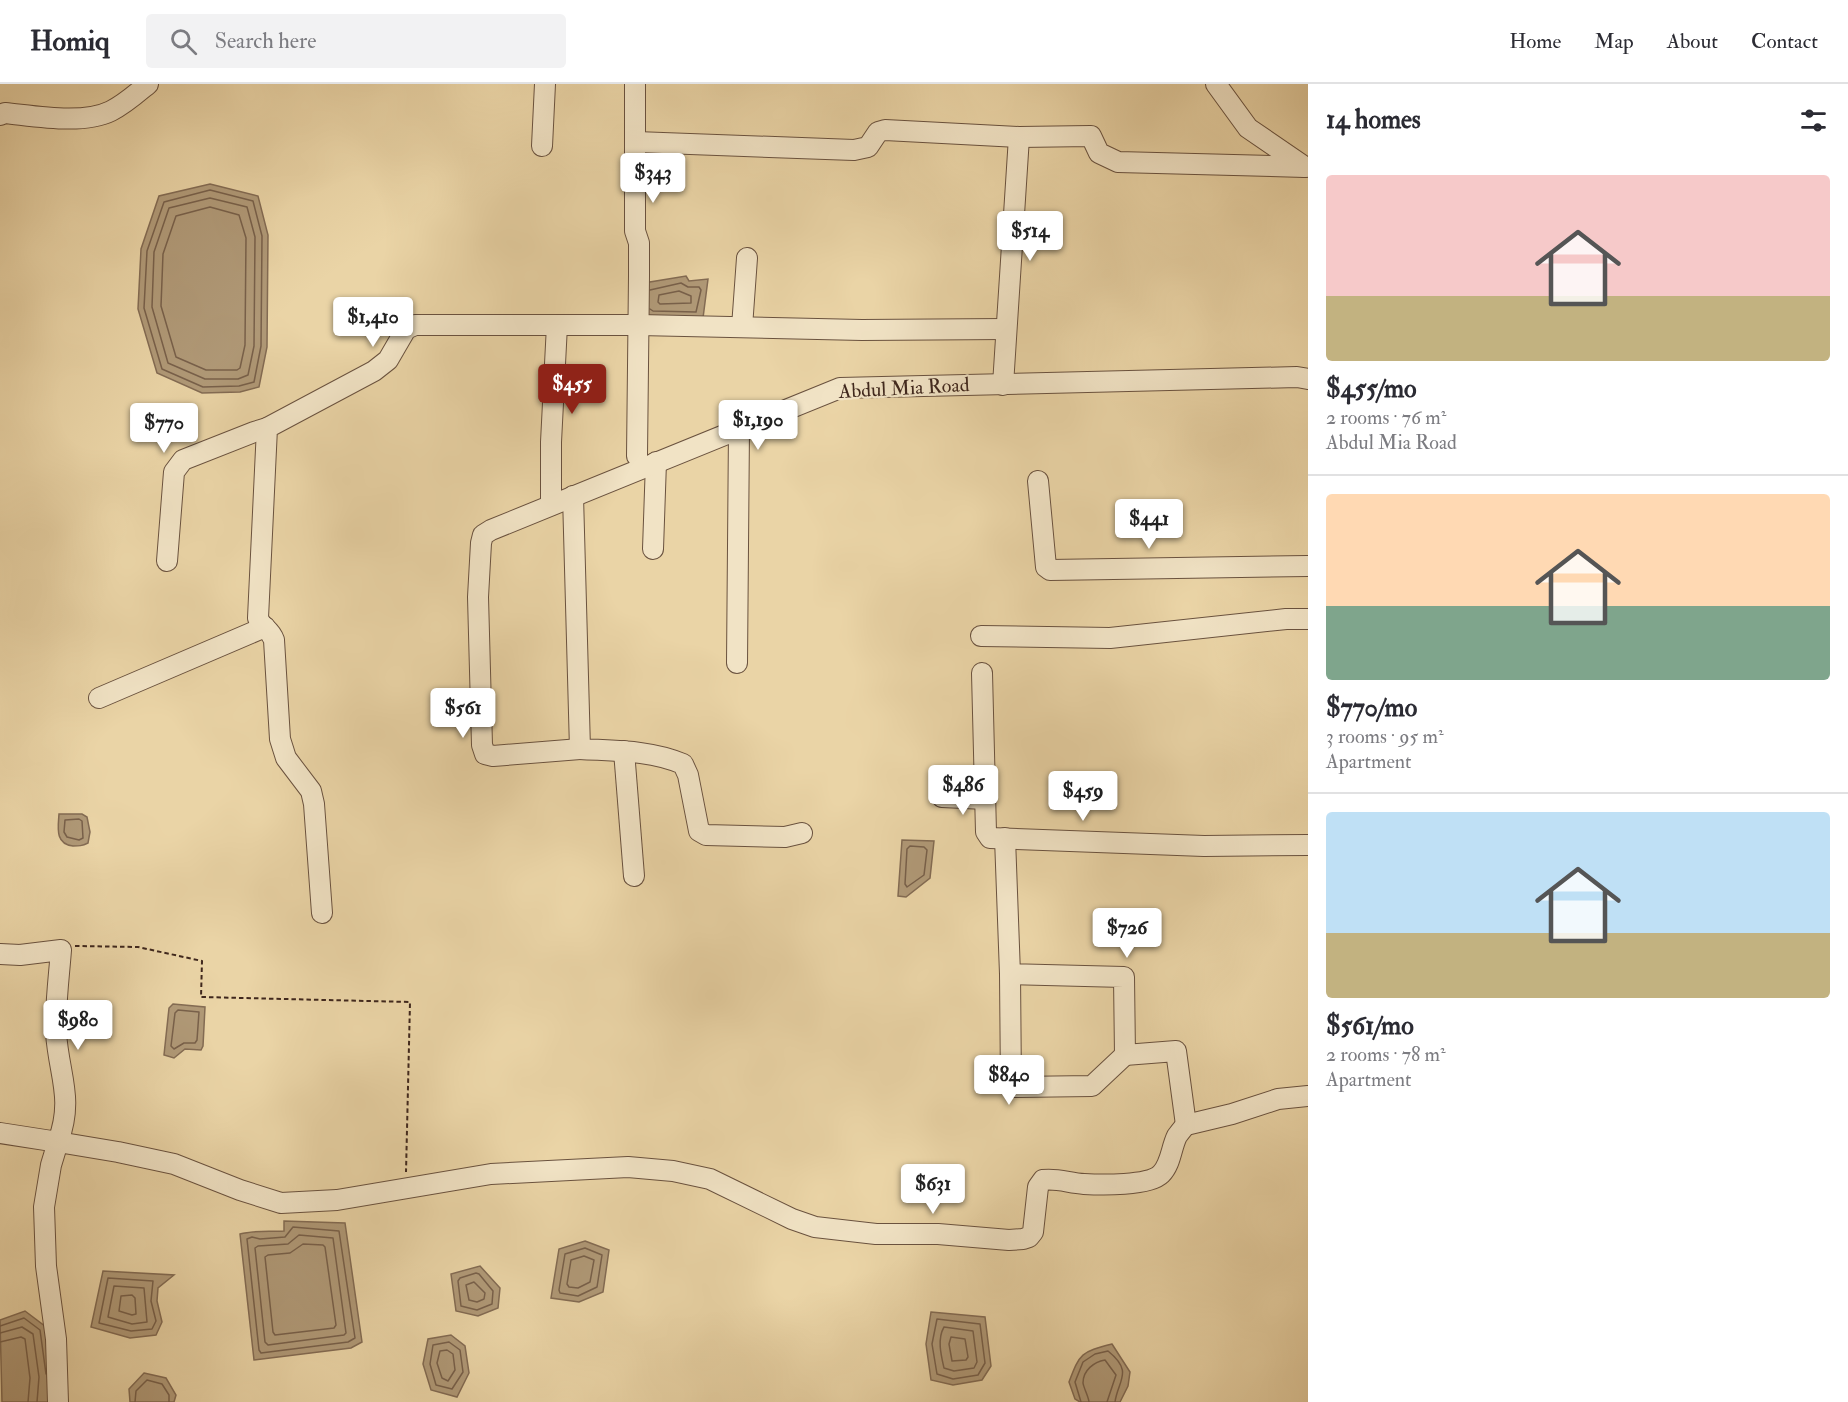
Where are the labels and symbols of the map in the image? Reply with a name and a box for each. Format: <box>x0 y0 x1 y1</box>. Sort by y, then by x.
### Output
pin: $343 <box>617 153 689 204</box>
pin: $514 <box>994 211 1066 262</box>
pin: $1,410 <box>324 297 422 348</box>
pin: $455 <box>536 364 608 415</box>
street label: Abdul Mia Road <box>837 372 970 404</box>
pin: $1,190 <box>709 400 807 451</box>
pin: $770 <box>128 403 200 454</box>
pin: $441 <box>1113 499 1185 550</box>
pin: $561 <box>427 688 499 739</box>
pin: $486 <box>927 765 999 816</box>
pin: $459 <box>1047 771 1119 822</box>
pin: $726 <box>1091 908 1163 959</box>
pin: $980 <box>42 1000 114 1051</box>
pin: $840 <box>973 1055 1045 1106</box>
pin: $631 <box>897 1164 969 1215</box>

